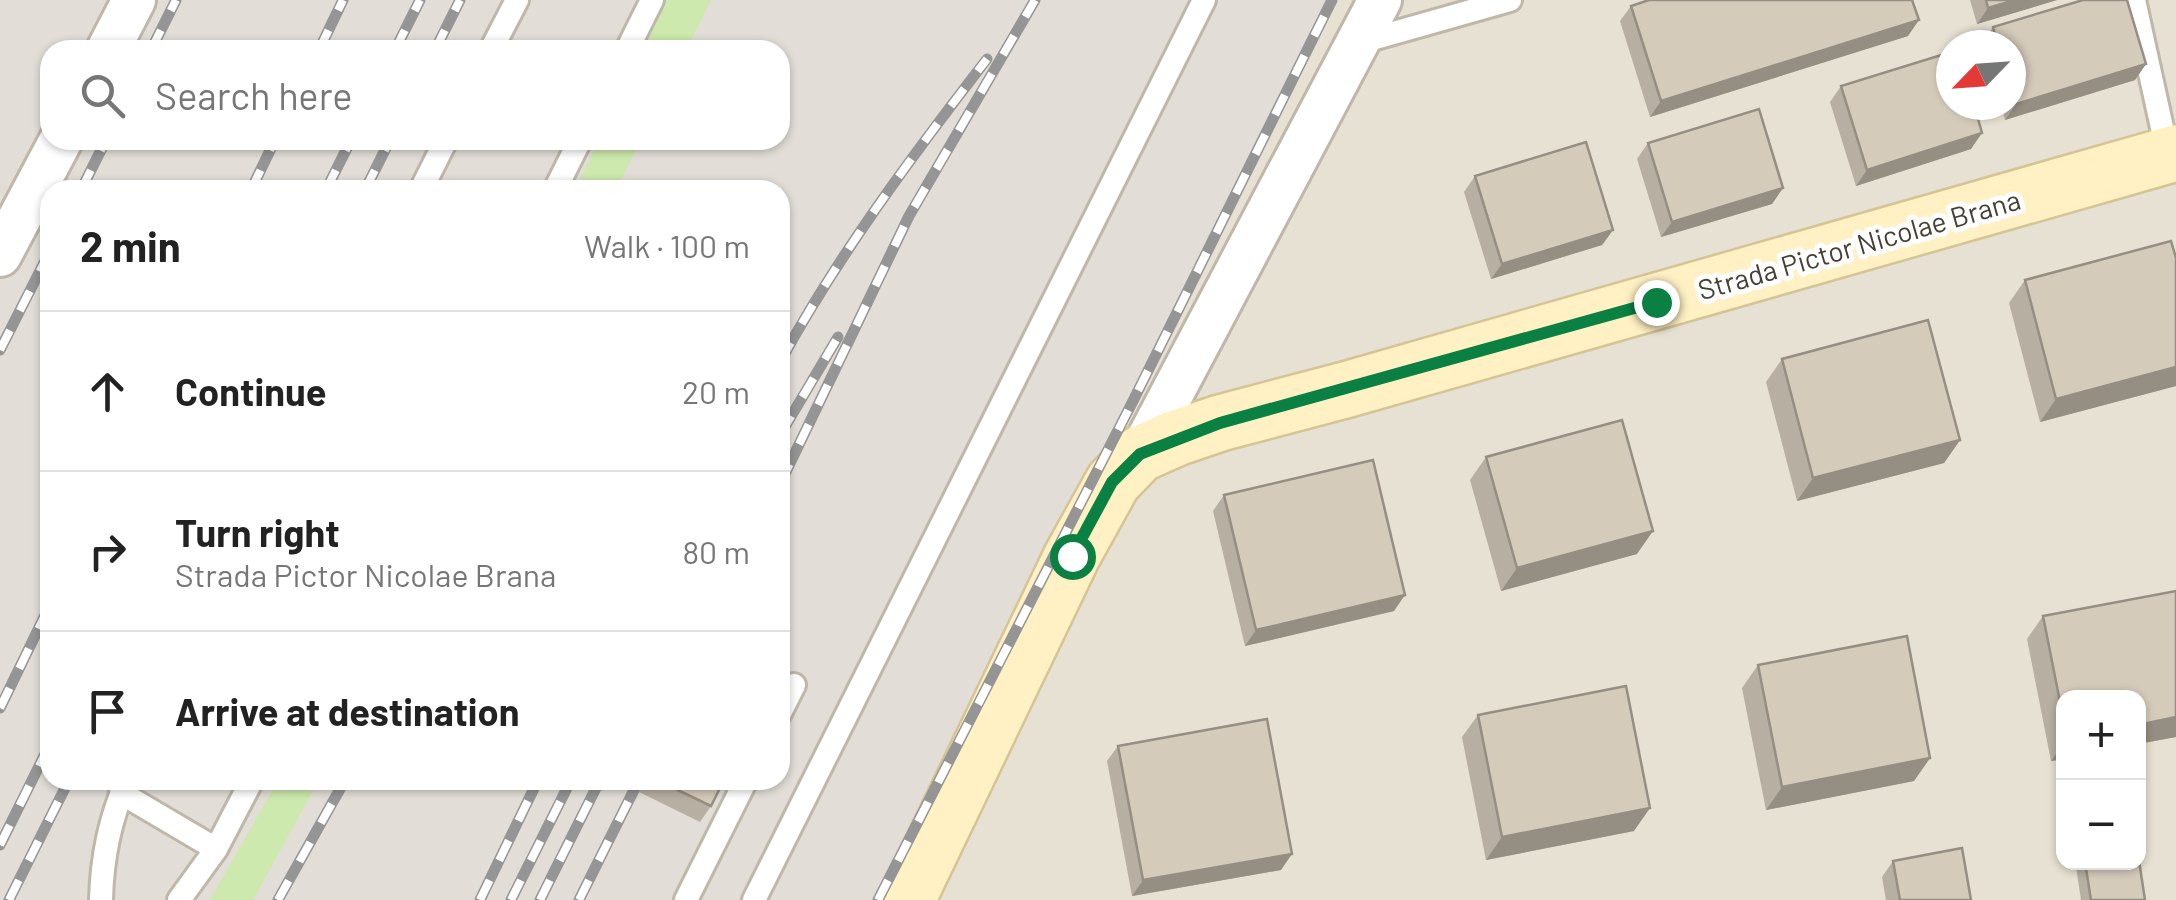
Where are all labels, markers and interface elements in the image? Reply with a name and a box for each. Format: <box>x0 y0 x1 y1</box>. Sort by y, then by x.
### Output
north arrow <box>1936 30 2026 120</box>
search box <box>40 40 790 150</box>
icon: search <box>75 68 130 123</box>
text: Search here <box>155 72 353 118</box>
street label: Strada Pictor Nicolae Brana <box>1694 182 2024 306</box>
text: 2 min <box>80 220 181 270</box>
text: Walk · 100 m <box>584 226 750 264</box>
route end <box>1634 280 1680 326</box>
icon: ahead <box>80 364 135 419</box>
text: Continue <box>175 368 326 414</box>
text: 20 m <box>682 372 750 410</box>
text: Turn right <box>175 509 340 555</box>
icon: right <box>80 524 135 579</box>
text: 80 m <box>682 532 750 570</box>
route start <box>1050 534 1096 580</box>
text: Strada Pictor Nicolae Brana <box>175 555 556 593</box>
icon: arrive <box>80 684 135 739</box>
text: Arrive at destination <box>175 688 520 734</box>
map controls <box>2056 690 2146 870</box>
button: + <box>2056 690 2146 780</box>
button: − <box>2056 780 2146 870</box>

